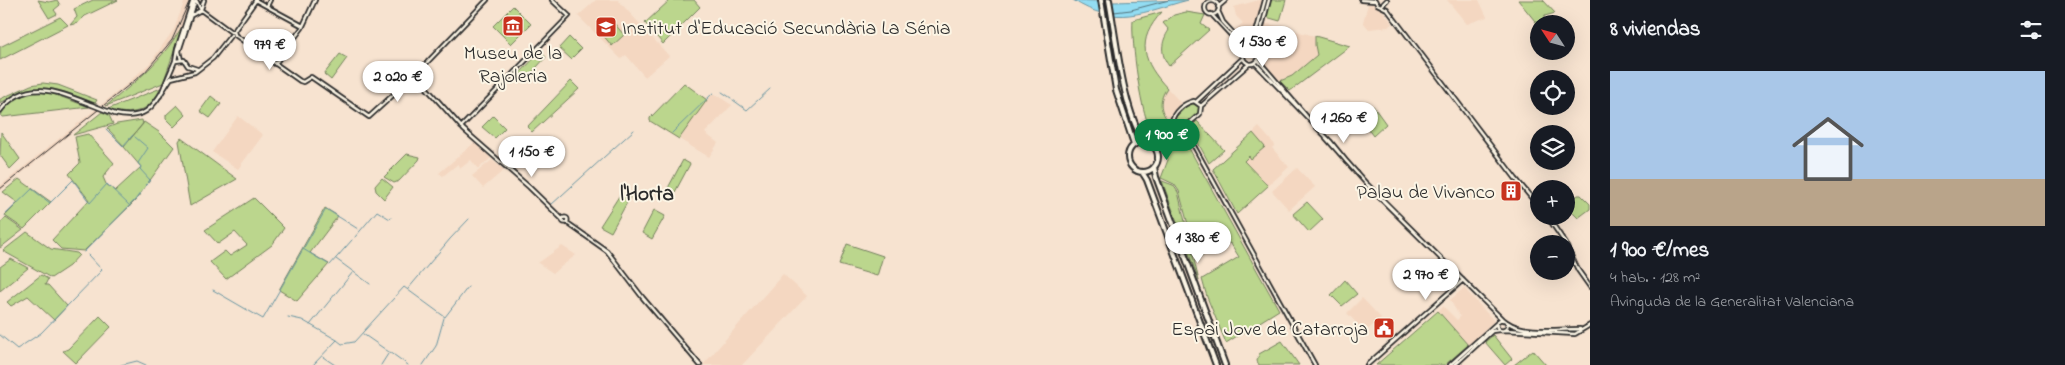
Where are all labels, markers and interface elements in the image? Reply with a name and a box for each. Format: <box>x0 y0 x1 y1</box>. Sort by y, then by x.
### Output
museum icon: Museu de la Rajoleria <box>501 14 525 38</box>
school or university icon: Institut d'Educació Secundària La Sénia <box>594 15 618 39</box>
place label: Institut d'Educació Secundària La Sénia <box>622 15 951 44</box>
north arrow <box>1530 15 1575 60</box>
map controls <box>1530 15 1575 280</box>
text: 8 viviendas <box>1610 15 1701 45</box>
icon: filters <box>2017 16 2045 44</box>
pin: 1 530 € <box>1217 26 1309 68</box>
pin: 979 € <box>235 28 305 71</box>
text: 1 530 € <box>1240 30 1286 54</box>
text: 979 € <box>254 33 286 57</box>
place label: Museu de la Rajoleria <box>464 40 562 92</box>
pin: 2 020 € <box>352 61 444 103</box>
text: 2 020 € <box>374 65 422 89</box>
button: locate <box>1530 70 1575 115</box>
pin: 1 260 € <box>1298 102 1390 144</box>
icon: home <box>1783 104 1873 194</box>
text: 1 260 € <box>1321 106 1367 130</box>
pin: 1 900 € <box>1121 119 1213 161</box>
text: 1 900 € <box>1146 123 1188 147</box>
button: layers <box>1530 125 1575 170</box>
pin: 1 150 € <box>486 136 578 178</box>
text: 1 150 € <box>509 140 555 164</box>
place label: Palau de Vivanco <box>1356 179 1495 208</box>
building icon: Palau de Vivanco <box>1499 179 1523 203</box>
district label: l'Horta <box>620 180 674 210</box>
button: + <box>1530 180 1575 225</box>
pin: 1 380 € <box>1152 222 1244 264</box>
text: 1 380 € <box>1176 226 1220 250</box>
button: − <box>1530 235 1575 280</box>
text: 1 900 €/mes <box>1610 236 1709 266</box>
pin: 2 970 € <box>1380 258 1472 301</box>
text: 2 970 € <box>1403 263 1449 287</box>
text: 4 hab. · 128 m² <box>1610 266 1700 290</box>
text: Avinguda de la Generalitat Valenciana <box>1610 290 1854 314</box>
place label: Espai Jove de Catarroja <box>1171 316 1368 345</box>
public building icon: Espai Jove de Catarroja <box>1372 316 1396 340</box>

